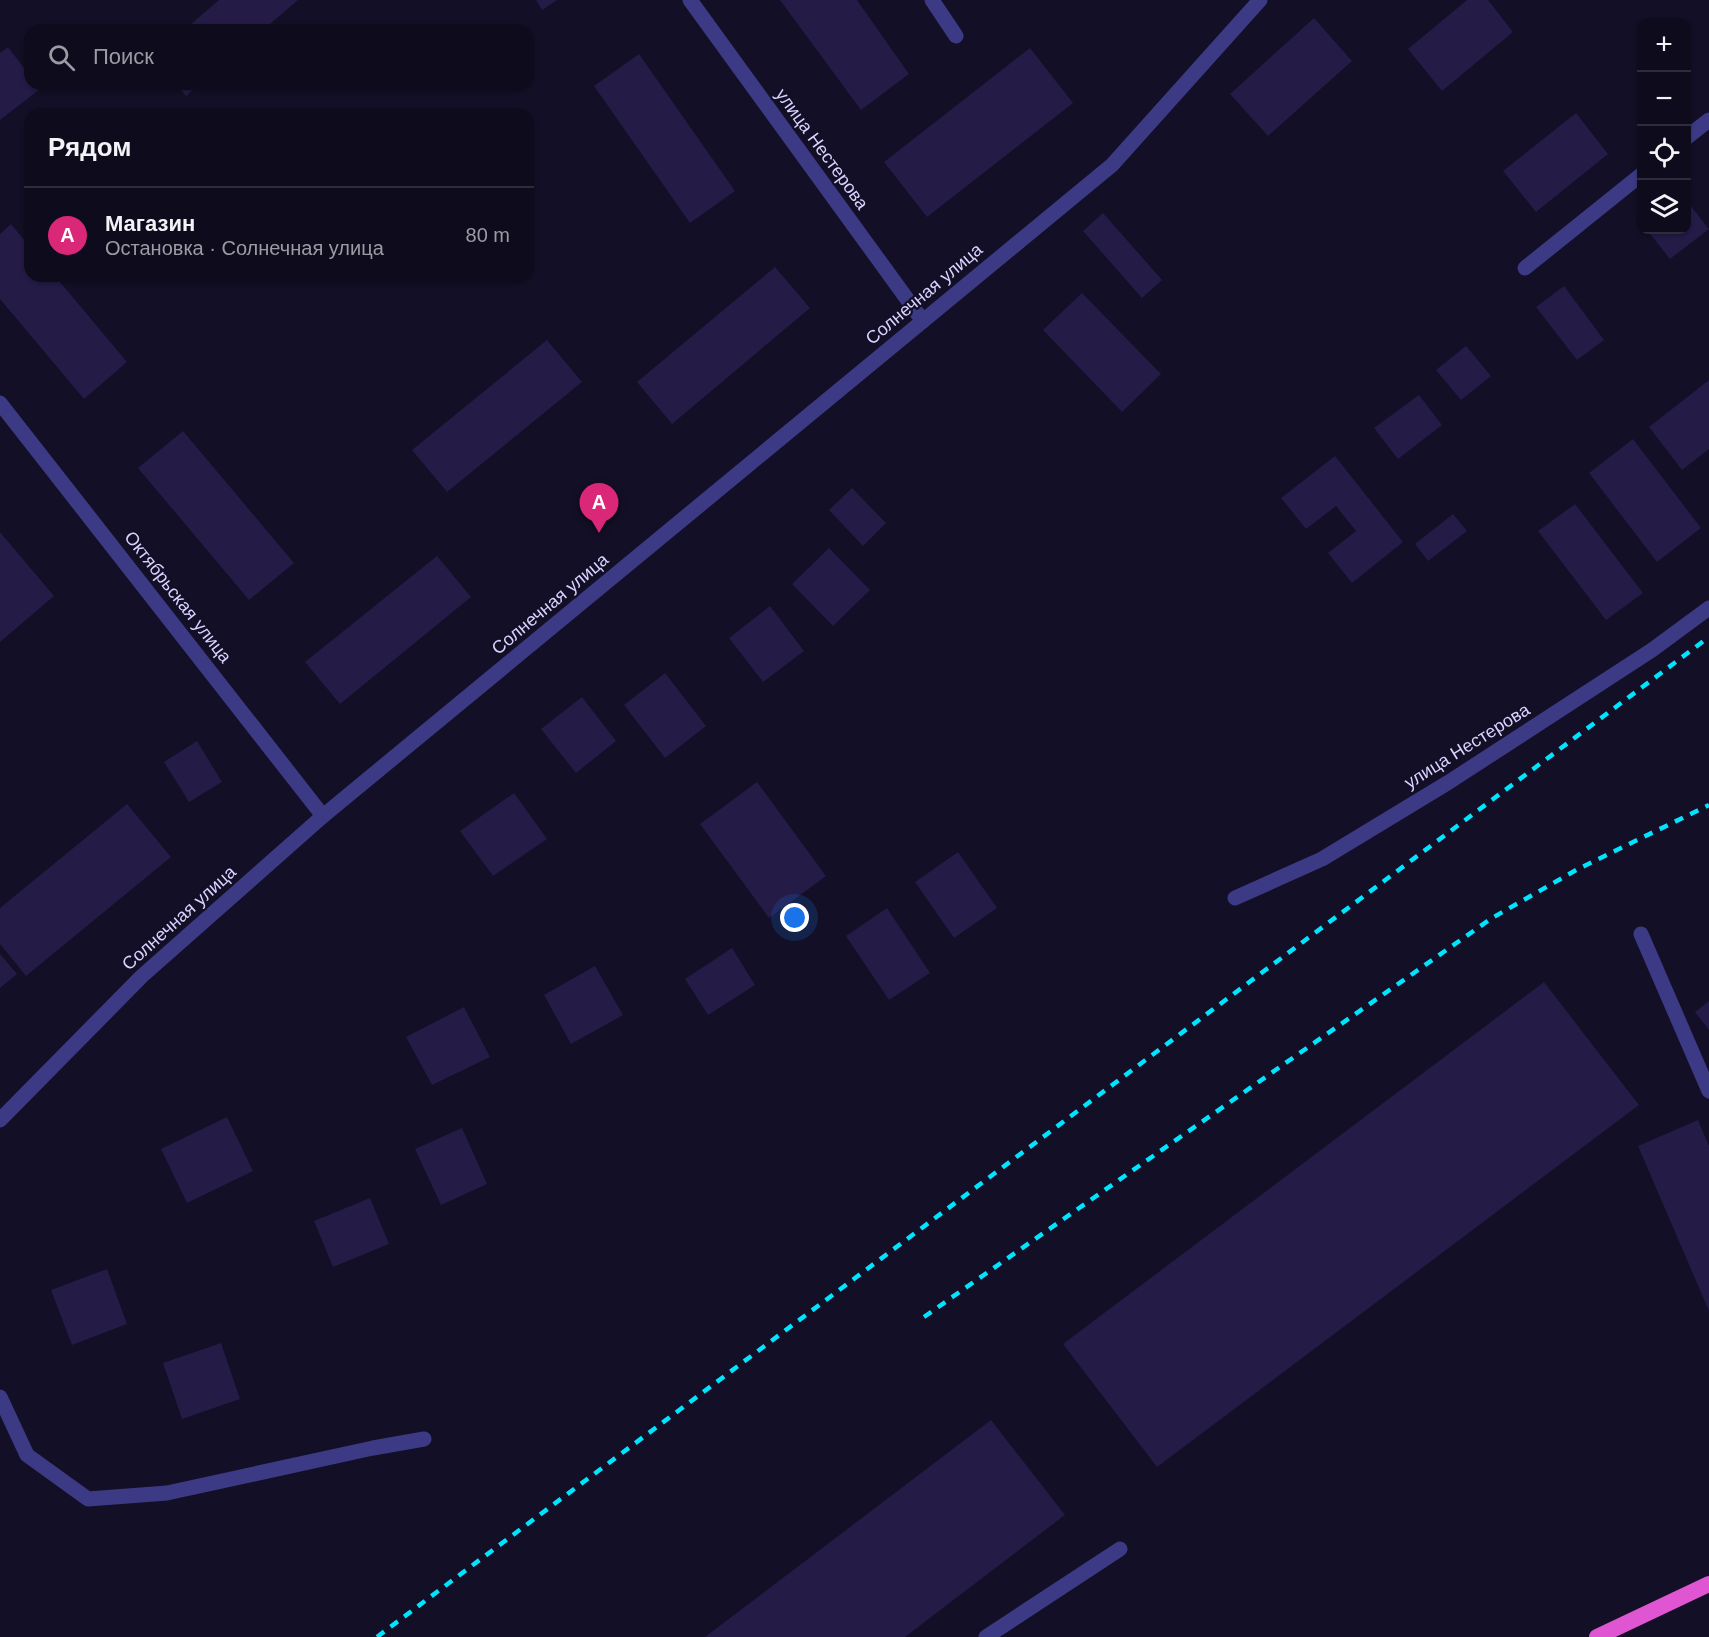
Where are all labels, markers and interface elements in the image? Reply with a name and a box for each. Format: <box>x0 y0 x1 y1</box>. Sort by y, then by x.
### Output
map controls <box>1637 18 1691 234</box>
button: + <box>1637 18 1691 72</box>
search box <box>24 24 534 90</box>
icon: search <box>45 41 78 74</box>
text: Поиск <box>93 44 154 69</box>
button: − <box>1637 72 1691 126</box>
street label: улица Нестерова <box>772 85 873 214</box>
button: locate <box>1637 126 1691 180</box>
text: Рядом <box>48 132 131 162</box>
button: layers <box>1637 180 1691 234</box>
text: Магазин <box>105 211 195 236</box>
text: A <box>60 224 75 246</box>
text: 80 m <box>466 224 510 246</box>
text: Остановка · Солнечная улица <box>105 237 384 259</box>
street label: Солнечная улица <box>862 239 987 349</box>
pin: A <box>580 484 618 533</box>
street label: Октябрьская улица <box>120 527 236 667</box>
street label: Солнечная улица <box>488 549 613 659</box>
street label: улица Нестерова <box>1401 699 1534 793</box>
street label: Солнечная улица <box>118 861 241 974</box>
your location <box>780 903 809 932</box>

